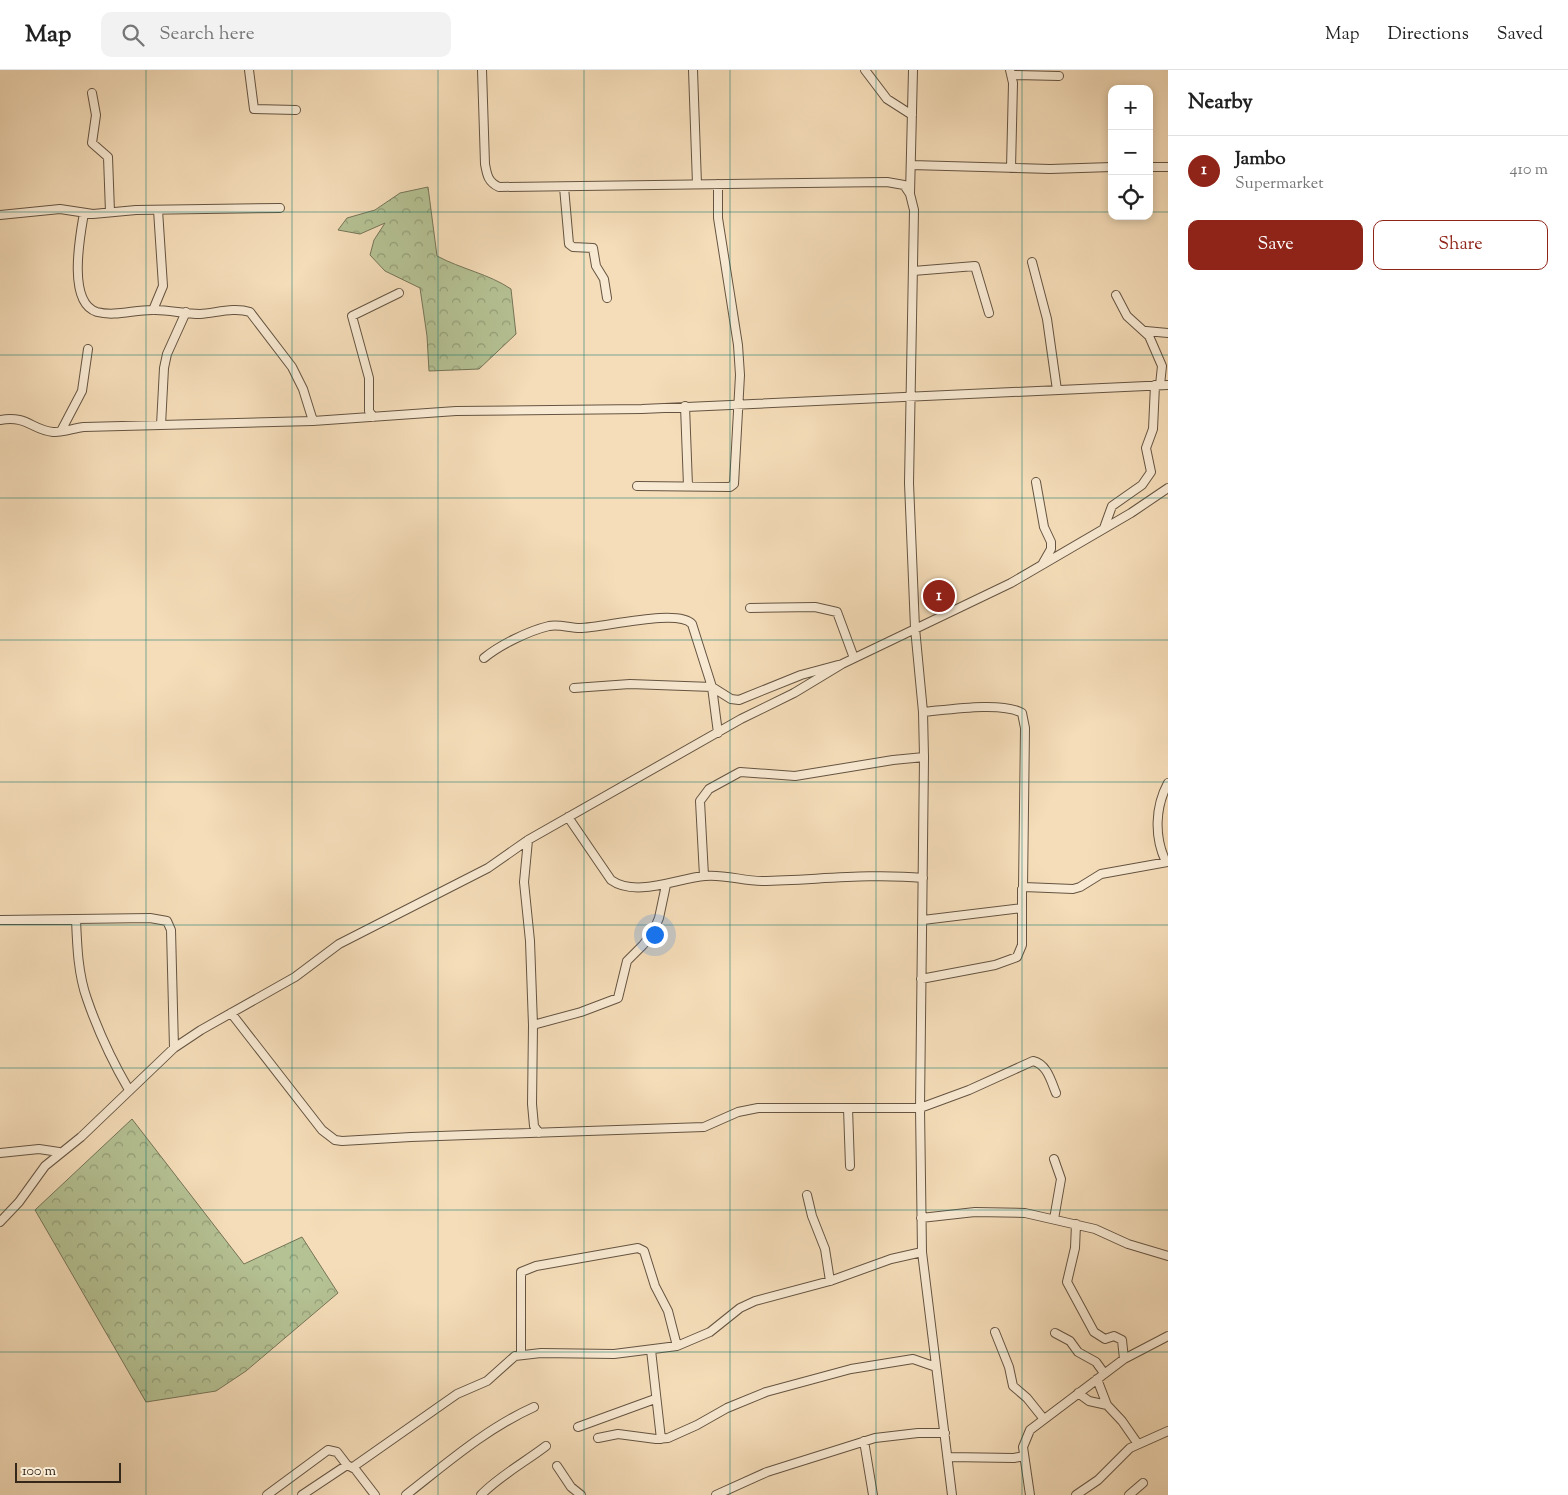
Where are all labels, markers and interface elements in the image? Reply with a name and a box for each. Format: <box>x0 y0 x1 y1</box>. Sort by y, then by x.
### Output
search box <box>101 12 451 57</box>
text: Map <box>25 18 71 52</box>
icon: search <box>119 21 147 49</box>
text: Search here <box>159 21 255 48</box>
text: Map <box>1325 22 1360 48</box>
text: Directions <box>1388 22 1469 48</box>
text: Saved <box>1497 22 1543 48</box>
map controls <box>1108 85 1153 220</box>
button: + <box>1108 85 1153 130</box>
text: Nearby <box>1188 88 1253 118</box>
button: − <box>1108 130 1153 175</box>
text: Jambo <box>1235 146 1286 173</box>
text: 1 <box>1201 159 1207 182</box>
text: 410 m <box>1510 159 1548 182</box>
text: Supermarket <box>1235 173 1324 196</box>
button: locate <box>1108 175 1153 220</box>
button: Save <box>1188 220 1363 270</box>
button: Share <box>1373 220 1548 270</box>
pin: 1 <box>923 577 955 615</box>
your location <box>642 922 668 948</box>
scale bar <box>15 1460 121 1483</box>
text: 100 m <box>22 1462 56 1482</box>

